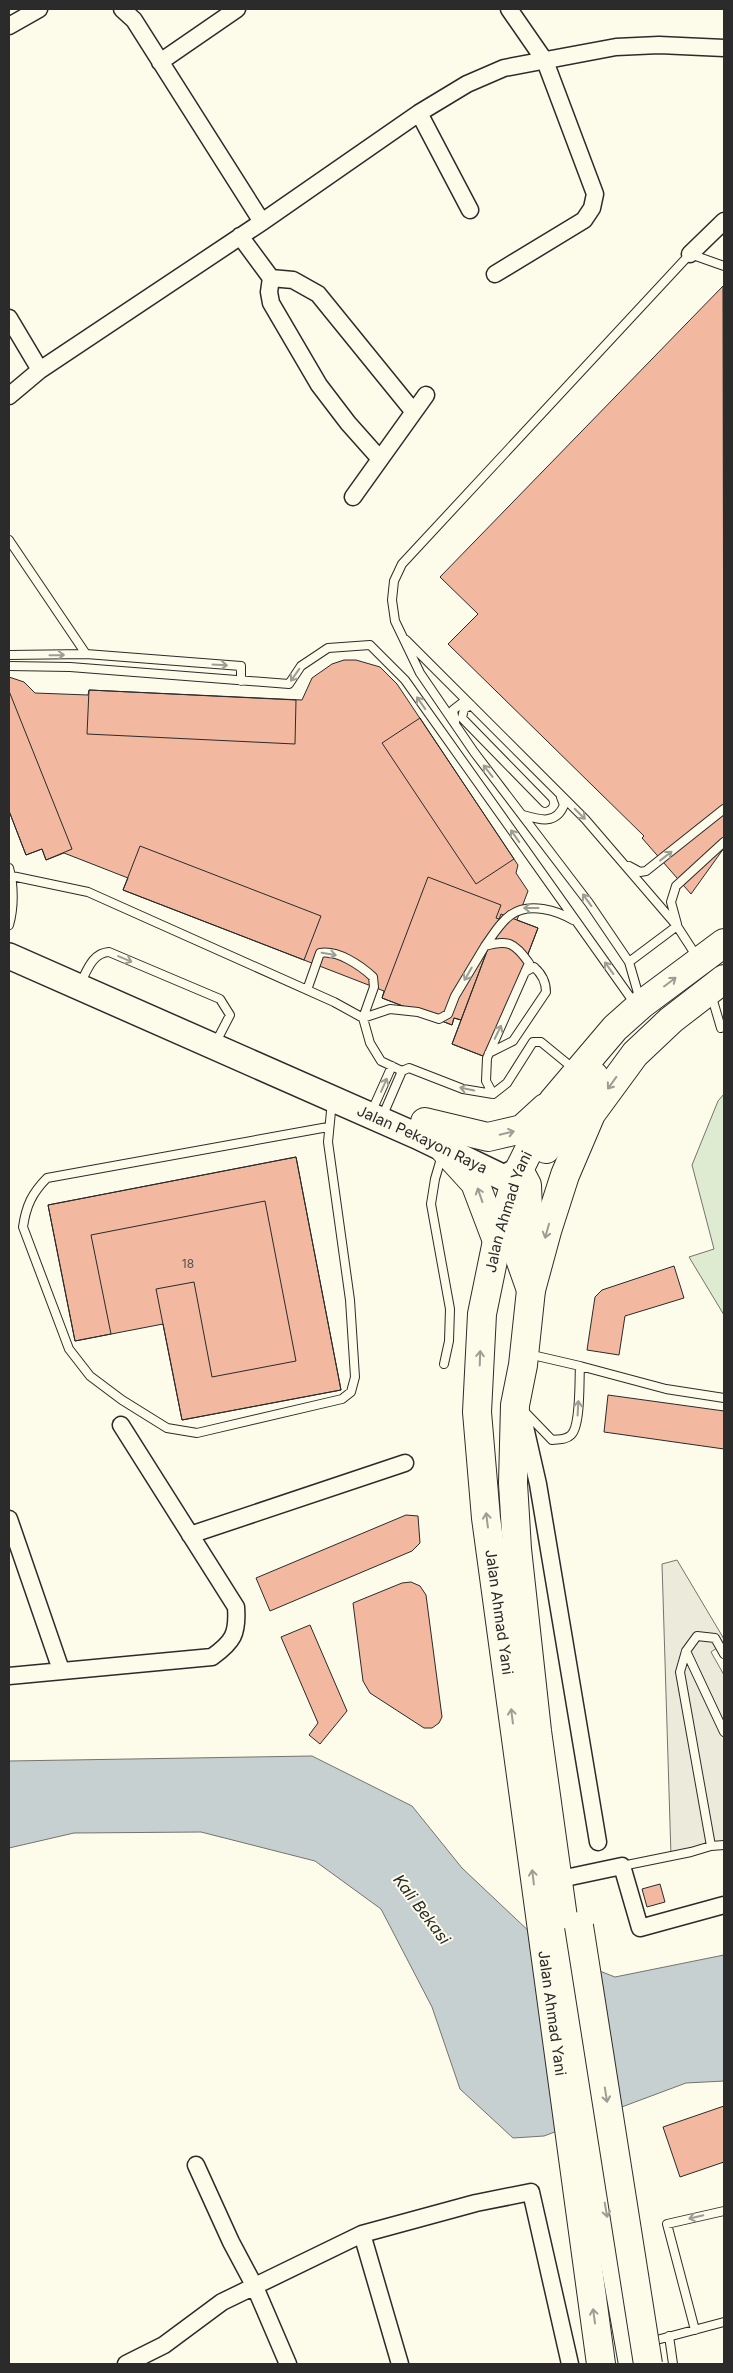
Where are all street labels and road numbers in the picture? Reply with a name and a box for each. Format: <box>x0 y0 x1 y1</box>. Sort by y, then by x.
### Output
street label: Jalan Pekayon Raya <box>354 1101 491 1178</box>
street label: Jalan Ahmad Yani <box>481 1148 536 1274</box>
street label: Jalan Ahmad Yani <box>481 1548 518 1676</box>
street label: Jalan Ahmad Yani <box>534 1949 571 2077</box>

